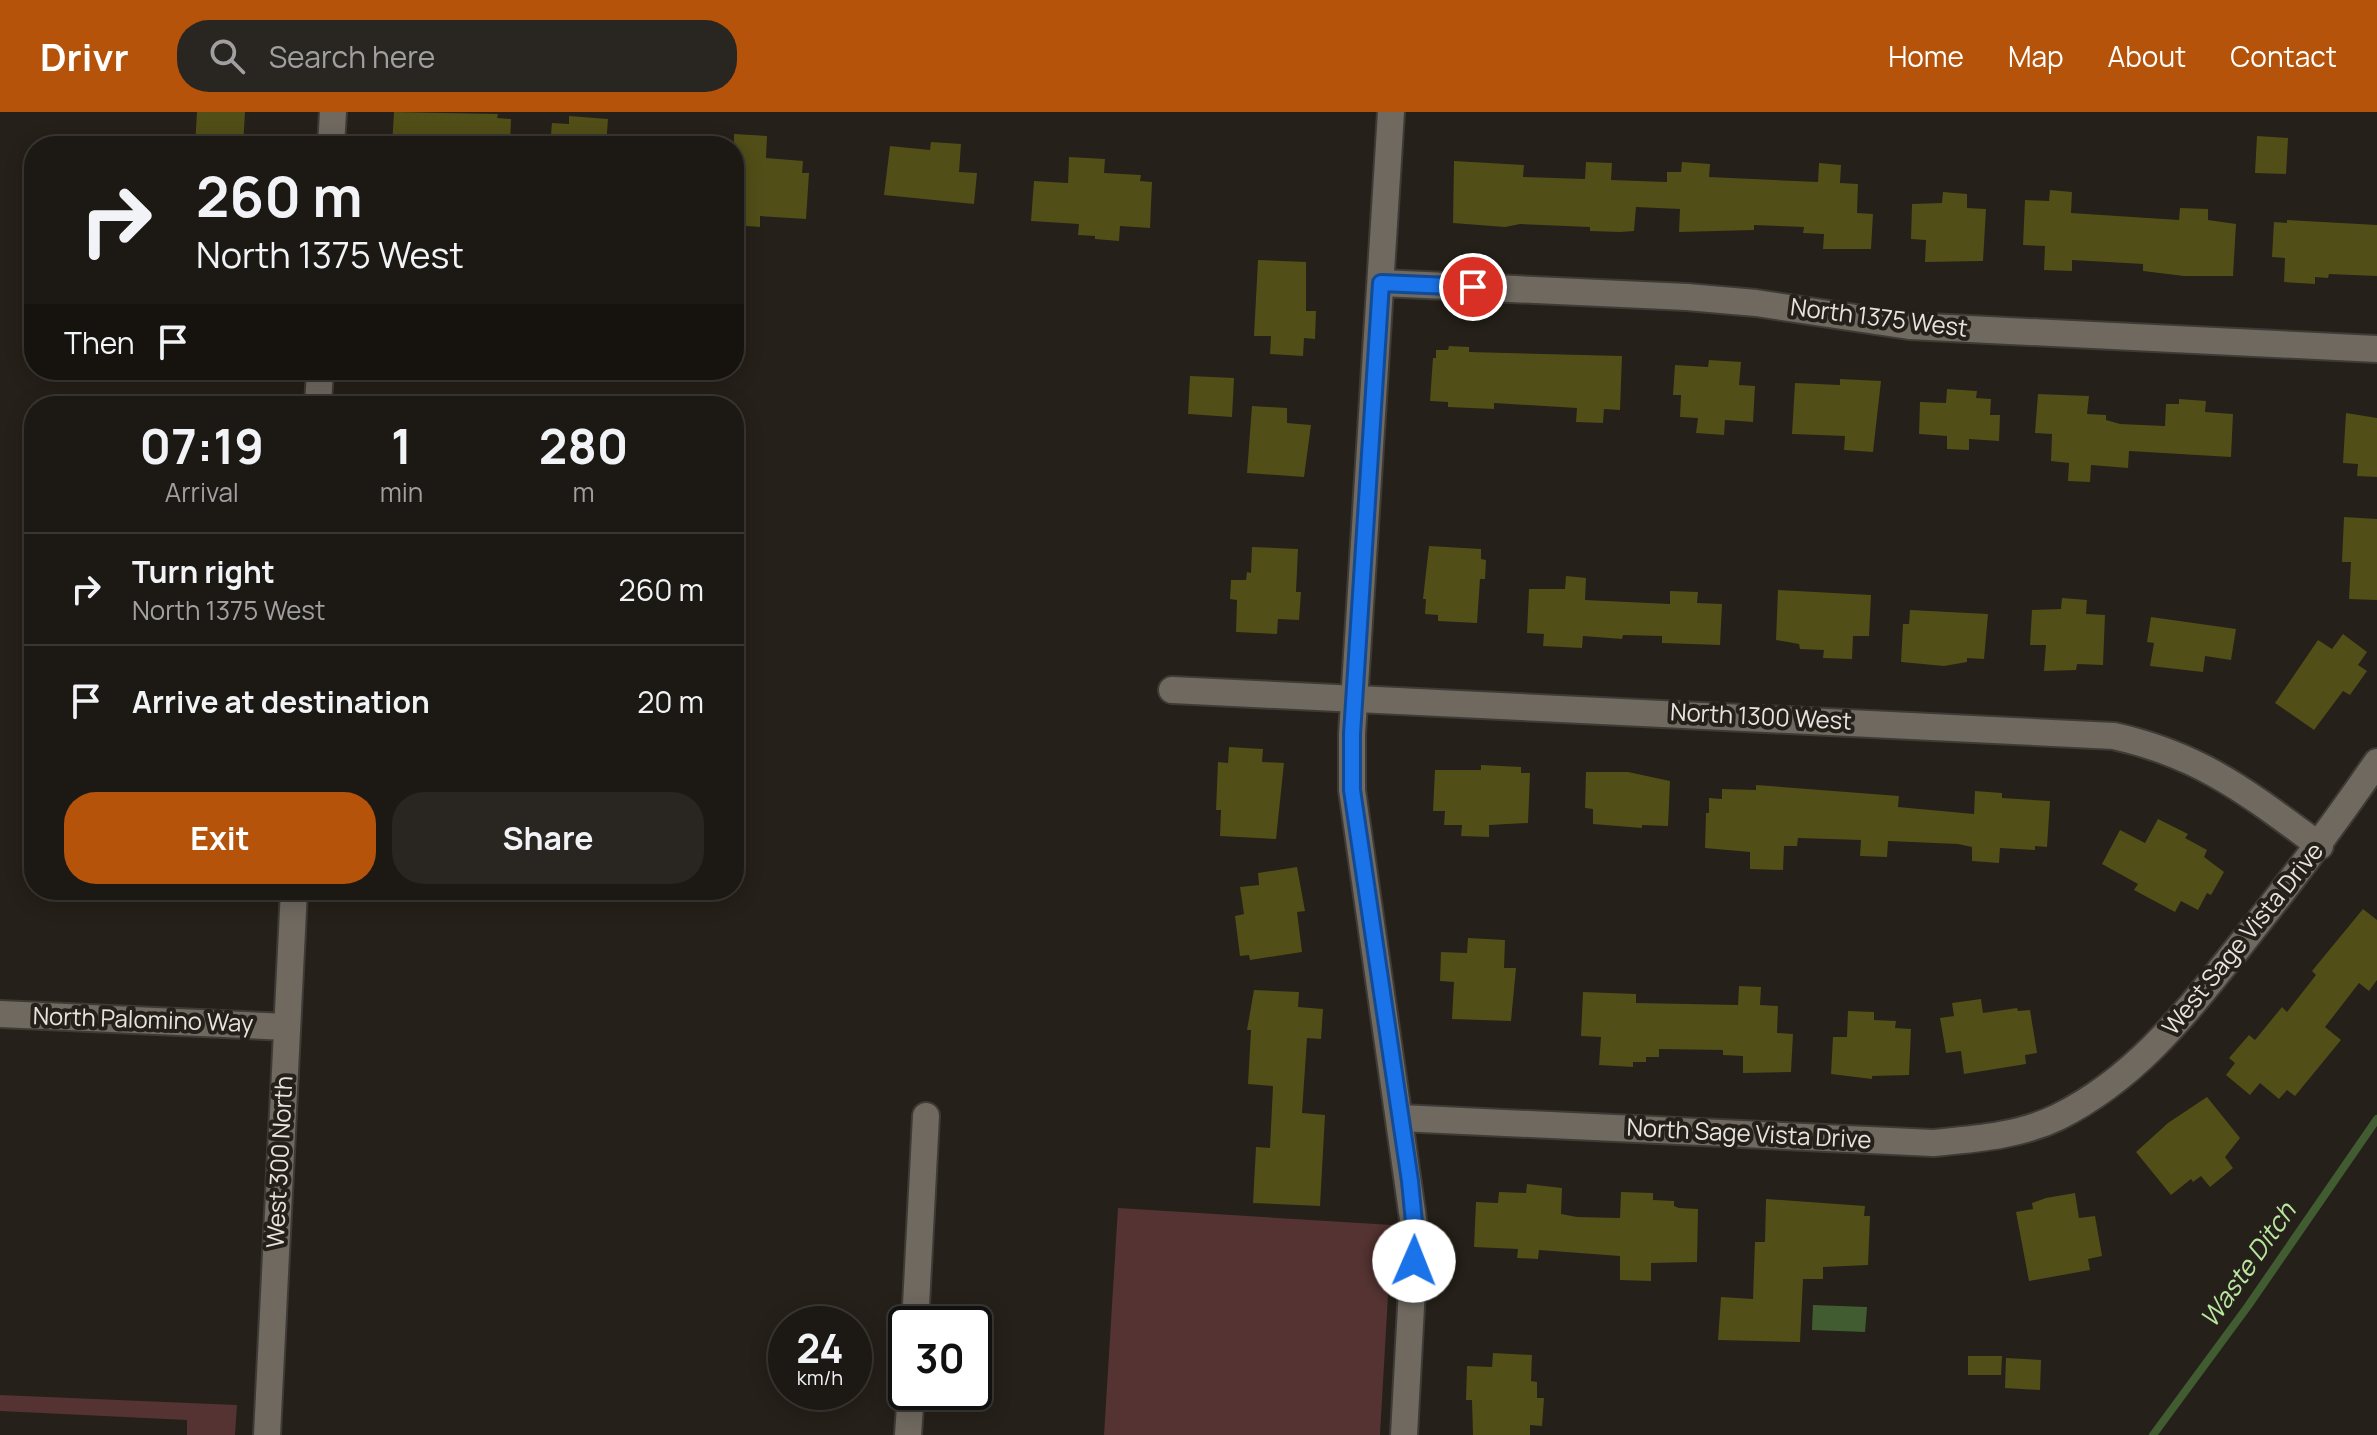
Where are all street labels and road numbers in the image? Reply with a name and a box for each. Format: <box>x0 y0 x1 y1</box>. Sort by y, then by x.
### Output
street label: North 1375 West <box>1789 289 1970 344</box>
street label: North 1300 West <box>1669 694 1853 737</box>
street label: West Sage Vista Drive <box>2154 835 2330 1041</box>
street label: North Palomino Way <box>32 998 254 1039</box>
street label: West 300 North <box>258 1075 299 1249</box>
street label: North Sage Vista Drive <box>1626 1110 1872 1155</box>

